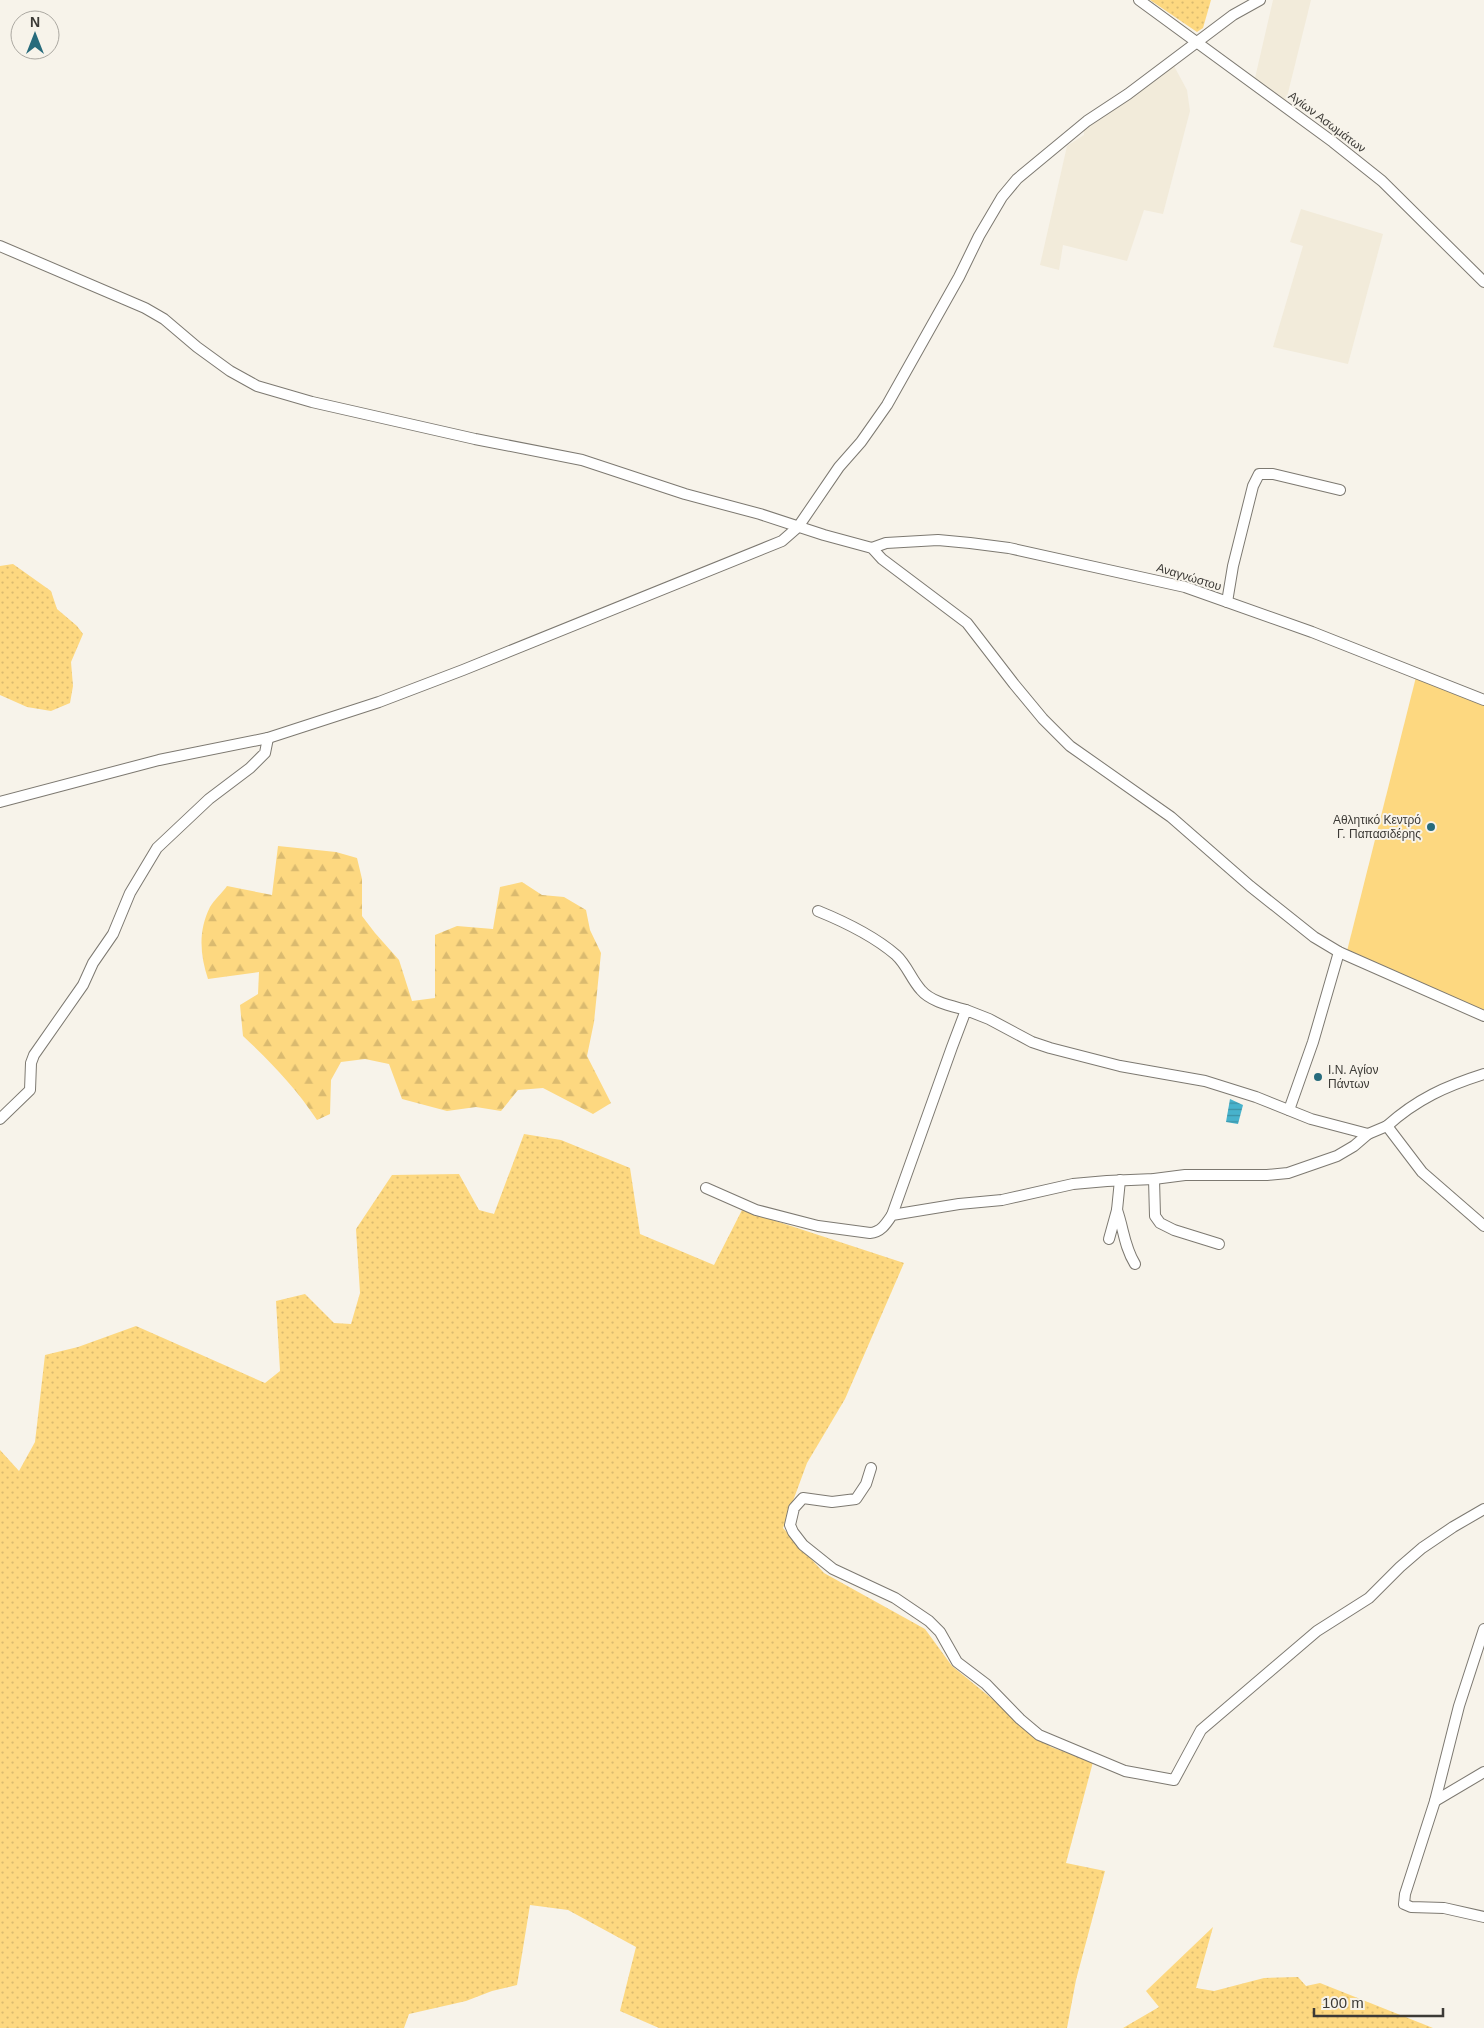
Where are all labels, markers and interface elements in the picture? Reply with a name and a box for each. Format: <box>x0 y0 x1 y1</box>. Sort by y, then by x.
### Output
north arrow <box>10 10 60 60</box>
text: N <box>30 14 40 30</box>
street label: Αγίων Ασωμάτων <box>1286 88 1368 156</box>
street label: Αναγνώστου <box>1155 560 1223 594</box>
place label: Αθλητικό Κεντρό Γ. Παπασιδέρης <box>1333 813 1421 841</box>
marker: Αθλητικό Κεντρό Γ. Παπασιδέρης <box>1425 821 1437 833</box>
place label: Ι.Ν. Αγίον Πάντων <box>1328 1063 1378 1091</box>
marker: Ι.Ν. Αγίον Πάντων <box>1312 1071 1324 1083</box>
scale bar <box>1314 1986 1443 2018</box>
text: 100 m <box>1322 1994 1364 2011</box>

